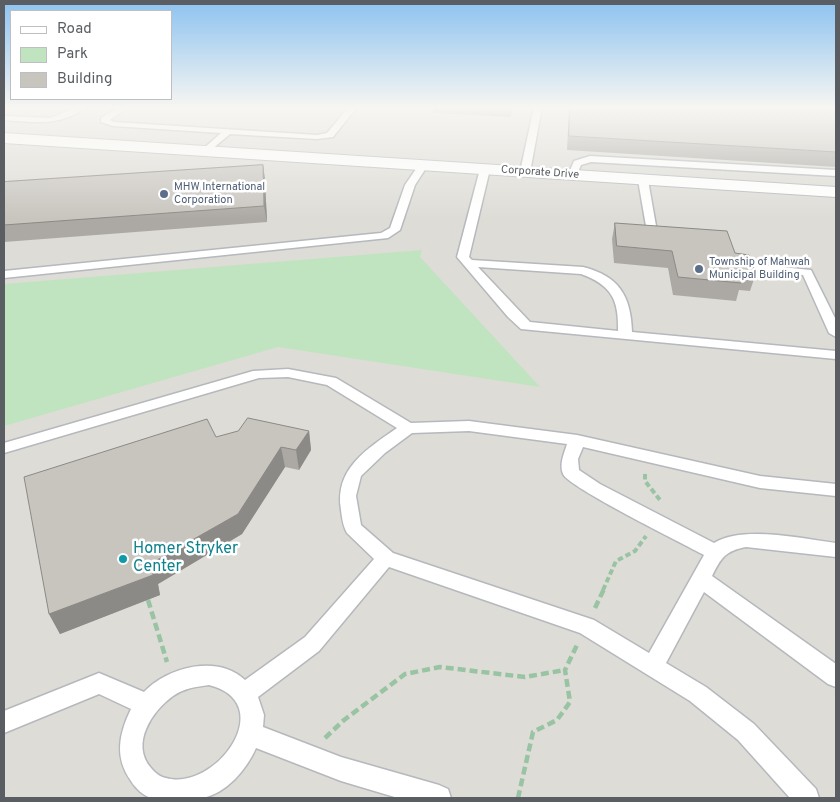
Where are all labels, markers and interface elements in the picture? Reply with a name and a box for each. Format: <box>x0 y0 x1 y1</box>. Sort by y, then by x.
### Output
legend <box>10 10 172 100</box>
text: Road <box>57 20 92 39</box>
text: Park <box>57 45 88 64</box>
text: Building <box>57 70 112 89</box>
street label: Corporate Drive <box>501 164 579 182</box>
place label: MHW International Corporation <box>174 181 265 207</box>
marker: MHW International Corporation <box>158 188 170 200</box>
place label: Township of Mahwah Municipal Building <box>709 256 810 282</box>
marker: Township of Mahwah Municipal Building <box>693 263 705 275</box>
place label: Homer Stryker Center <box>133 540 238 578</box>
marker: Homer Stryker Center <box>117 553 129 565</box>

